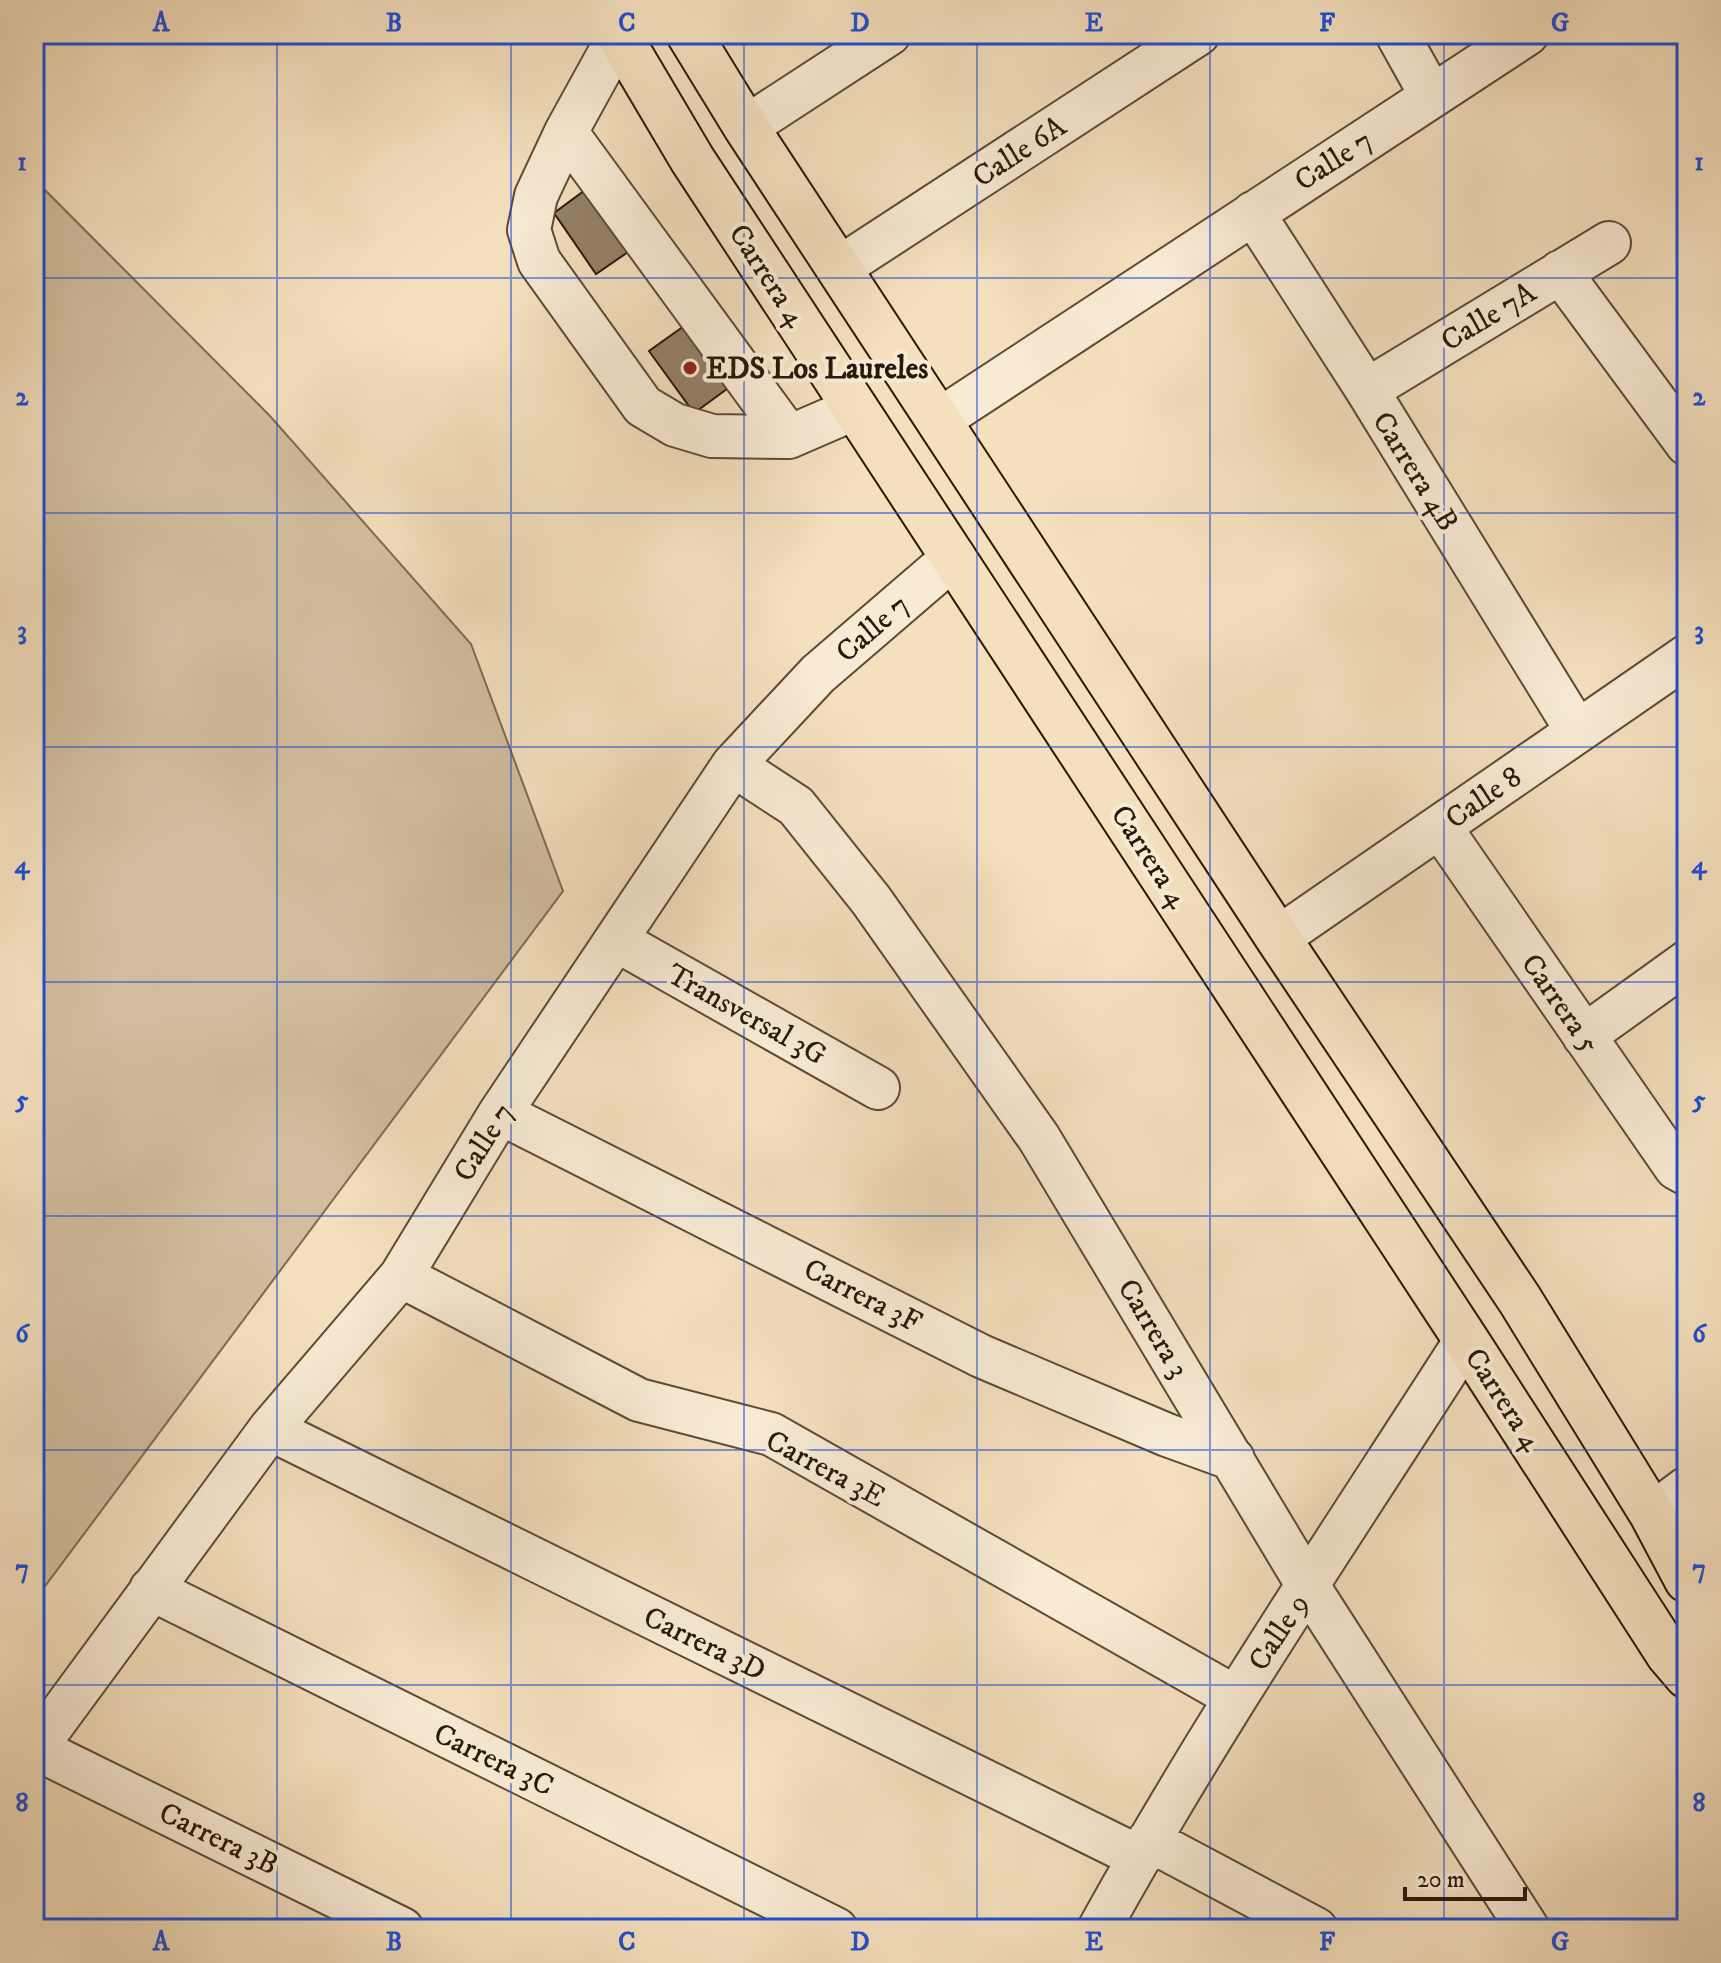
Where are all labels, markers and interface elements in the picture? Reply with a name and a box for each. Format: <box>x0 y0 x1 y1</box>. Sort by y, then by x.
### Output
text: A <box>152 7 171 40</box>
text: B <box>386 7 402 40</box>
text: C <box>618 7 636 40</box>
text: D <box>850 7 870 40</box>
text: E <box>1085 7 1103 40</box>
text: F <box>1319 7 1336 40</box>
text: G <box>1551 7 1569 40</box>
street label: Calle 6A <box>966 108 1074 196</box>
street label: Calle 7 <box>1288 123 1380 200</box>
text: 1 <box>17 146 27 179</box>
text: 1 <box>1694 146 1704 179</box>
street label: Carrera 4 <box>720 217 814 335</box>
street label: Calle 7A <box>1435 274 1544 360</box>
place label: EDS Los Laureles <box>706 351 928 388</box>
marker: EDS Los Laureles <box>681 359 699 377</box>
text: 2 <box>16 381 30 414</box>
text: 2 <box>1693 381 1707 414</box>
street label: Carrera 4B <box>1364 405 1466 538</box>
street label: Calle 7 <box>829 587 917 671</box>
text: 3 <box>17 615 27 648</box>
text: 3 <box>1694 615 1704 648</box>
street label: Calle 8 <box>1439 759 1529 838</box>
street label: Carrera 4 <box>1102 798 1196 916</box>
text: 4 <box>15 849 31 882</box>
text: 4 <box>1692 849 1708 882</box>
street label: Carrera 5 <box>1512 947 1607 1061</box>
street label: Transversal 3G <box>660 956 832 1074</box>
text: 5 <box>15 1084 29 1117</box>
text: 5 <box>1692 1084 1706 1117</box>
street label: Calle 7 <box>446 1097 523 1189</box>
street label: Carrera 3F <box>797 1251 927 1342</box>
street label: Carrera 3 <box>1109 1273 1197 1385</box>
text: 6 <box>15 1318 30 1351</box>
text: 6 <box>1692 1318 1707 1351</box>
street label: Carrera 4 <box>1456 1341 1550 1459</box>
street label: Carrera 3E <box>759 1422 891 1516</box>
text: 7 <box>15 1553 29 1586</box>
text: 7 <box>1692 1553 1706 1586</box>
street label: Calle 9 <box>1241 1587 1318 1678</box>
street label: Carrera 3D <box>637 1599 771 1690</box>
street label: Carrera 3C <box>427 1715 559 1805</box>
text: 8 <box>15 1787 29 1820</box>
text: 8 <box>1692 1787 1706 1820</box>
street label: Carrera 3B <box>153 1795 284 1884</box>
scale bar <box>1405 1851 1525 1901</box>
text: 20 m <box>1417 1865 1465 1895</box>
text: A <box>152 1926 171 1959</box>
text: B <box>386 1926 402 1959</box>
text: C <box>618 1926 636 1959</box>
text: D <box>850 1926 870 1959</box>
text: E <box>1085 1926 1103 1959</box>
text: F <box>1319 1926 1336 1959</box>
text: G <box>1551 1926 1569 1959</box>

